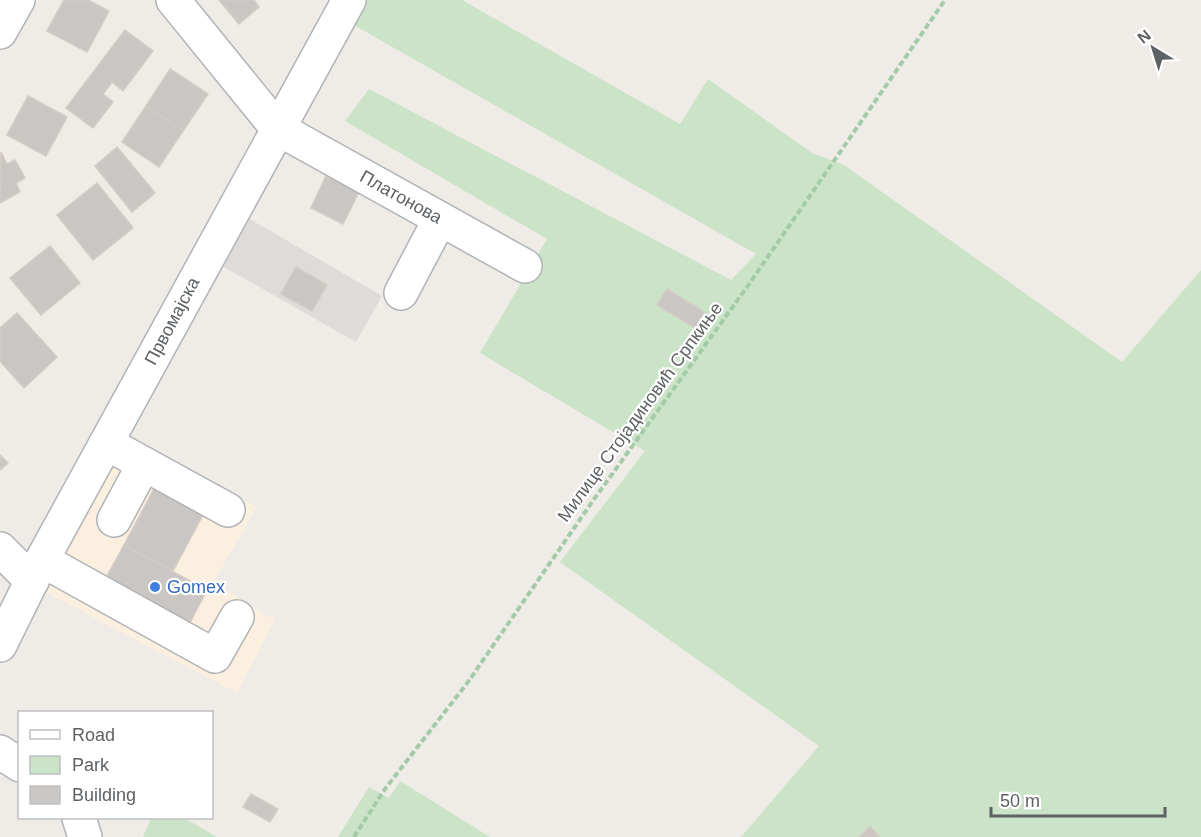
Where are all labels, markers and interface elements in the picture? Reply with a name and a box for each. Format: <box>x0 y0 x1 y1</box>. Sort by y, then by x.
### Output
north arrow <box>1123 18 1183 78</box>
text: N <box>1134 26 1154 47</box>
street label: Платонова <box>357 166 446 228</box>
street label: Првомајска <box>141 273 204 368</box>
street label: Милице Стојадиновић Српкиње <box>554 298 726 526</box>
place label: Gomex <box>167 577 225 597</box>
marker: Gomex <box>148 580 162 594</box>
legend <box>18 711 213 819</box>
text: Road <box>72 725 115 745</box>
text: Park <box>72 755 110 775</box>
scale bar <box>991 780 1165 818</box>
text: Building <box>72 785 136 805</box>
text: 50 m <box>1000 791 1040 811</box>

